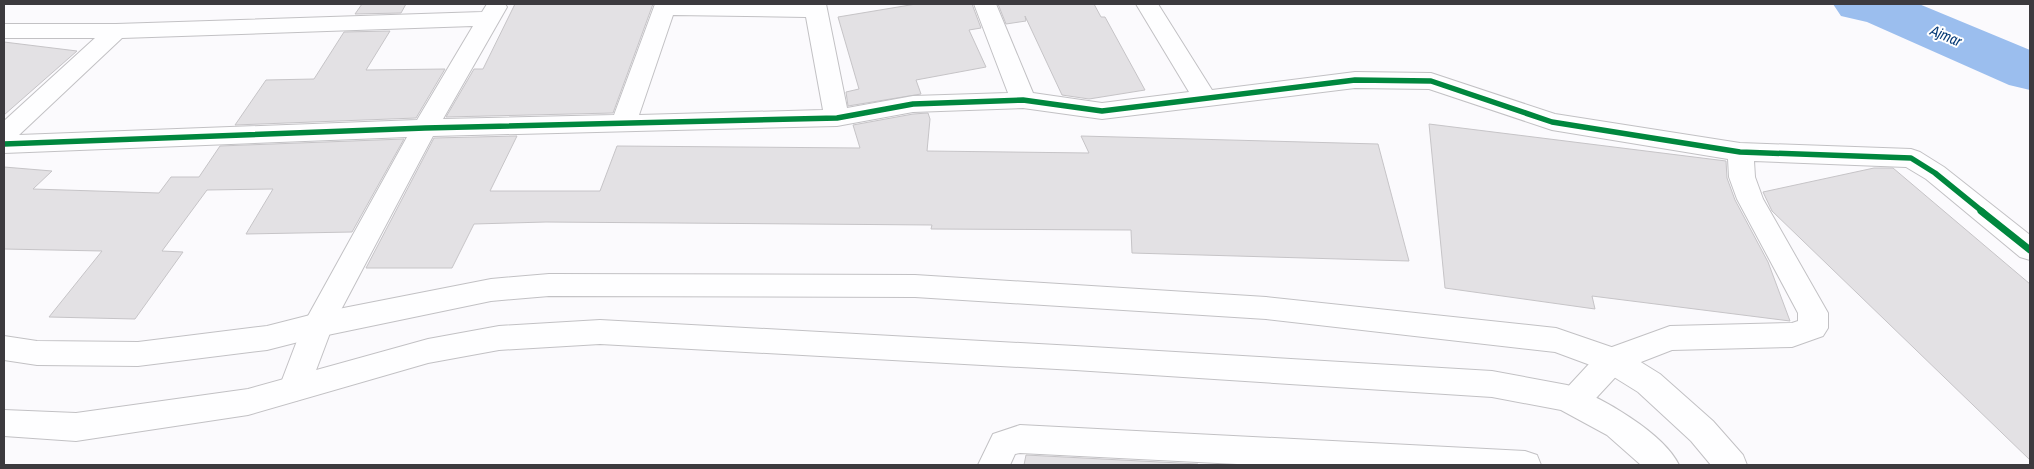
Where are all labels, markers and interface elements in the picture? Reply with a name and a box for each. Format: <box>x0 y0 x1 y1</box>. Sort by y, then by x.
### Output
water label: Ajmar <box>1926 19 1966 52</box>

